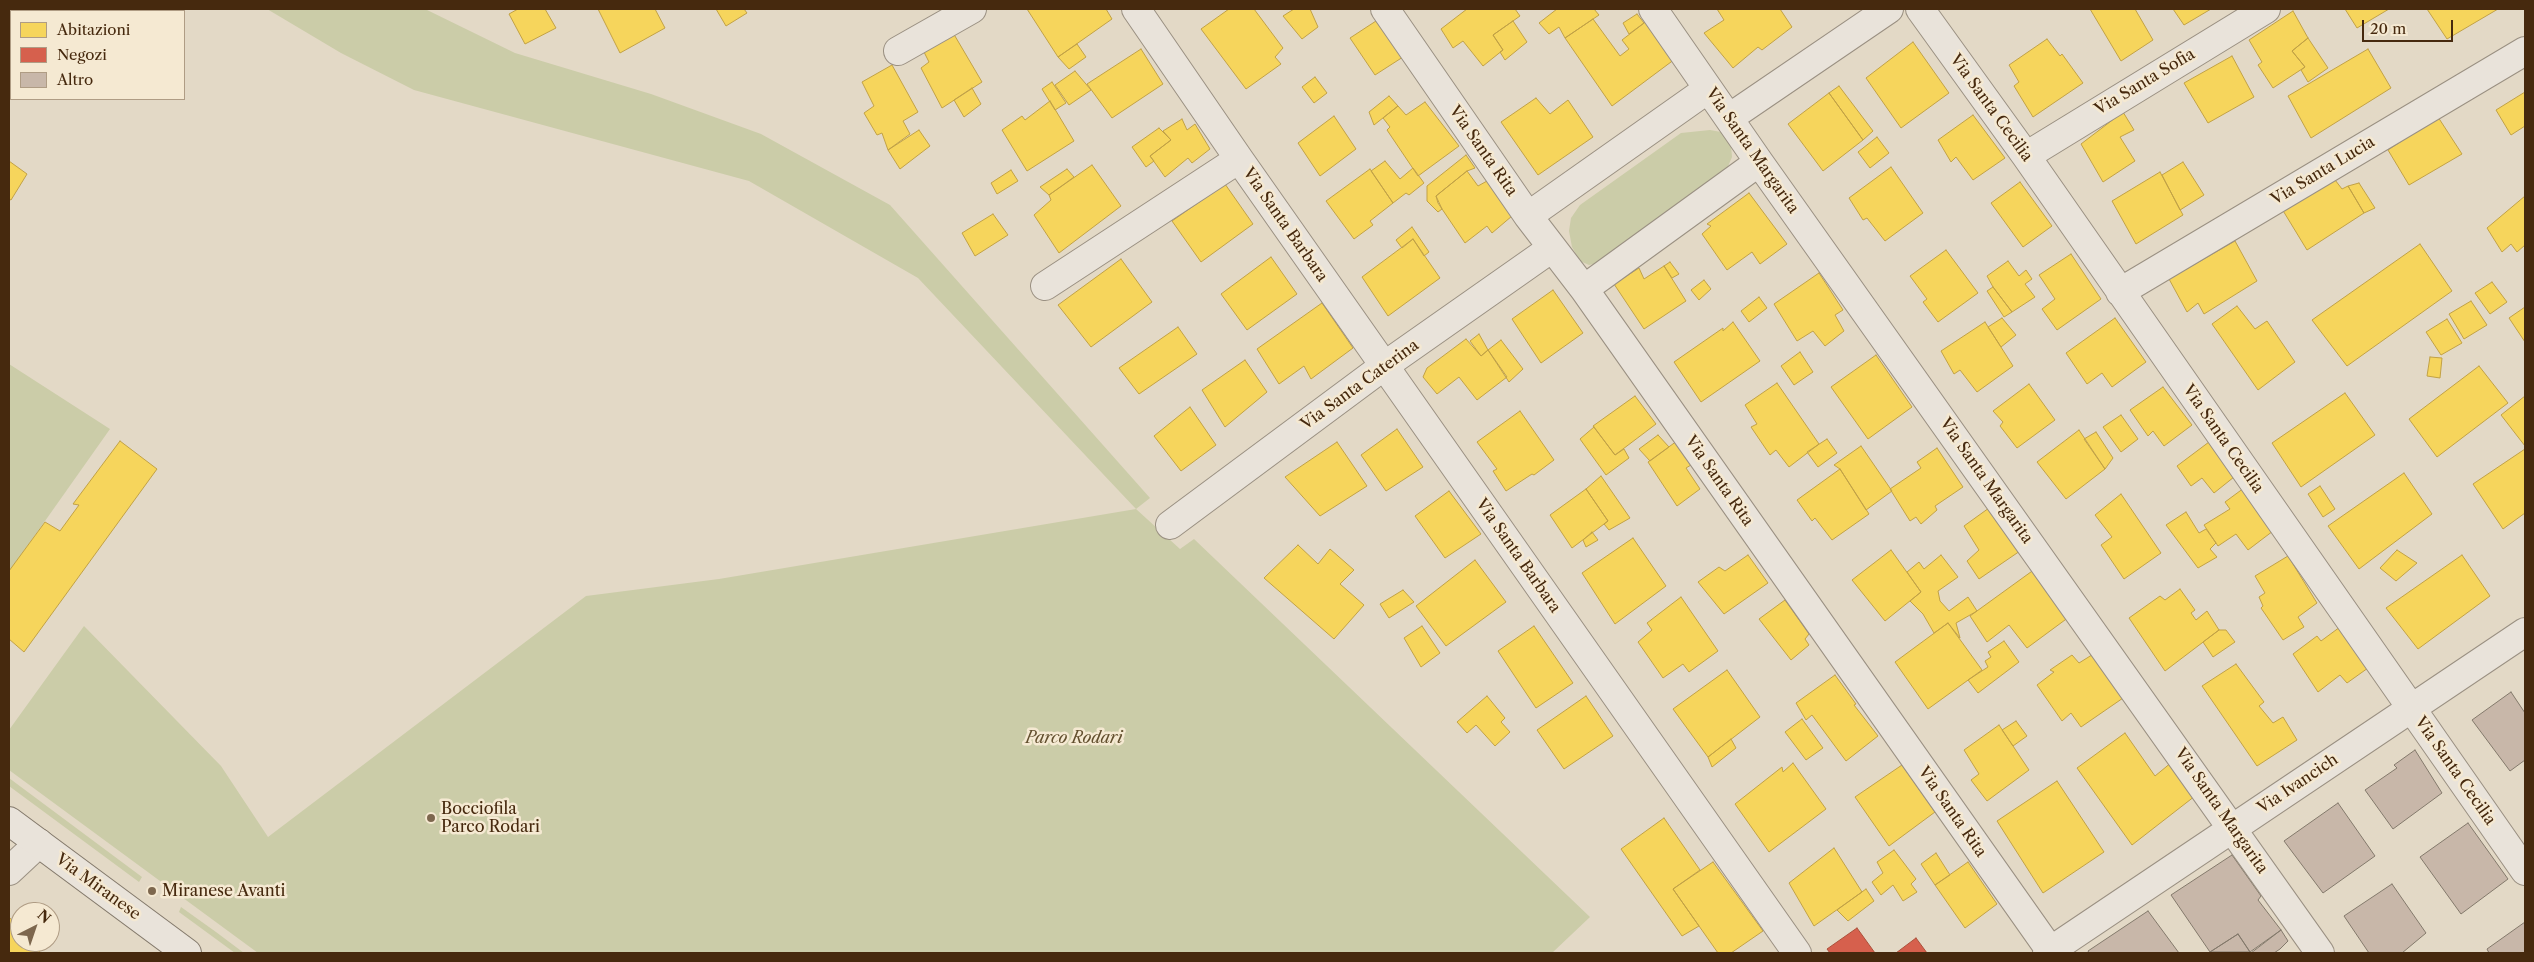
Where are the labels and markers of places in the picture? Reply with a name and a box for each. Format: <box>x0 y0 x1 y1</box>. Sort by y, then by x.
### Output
place label: Bocciofila Parco Rodari <box>441 799 540 837</box>
marker: Bocciofila Parco Rodari <box>425 812 437 824</box>
place label: Miranese Avanti <box>162 881 285 901</box>
marker: Miranese Avanti <box>146 885 158 897</box>

